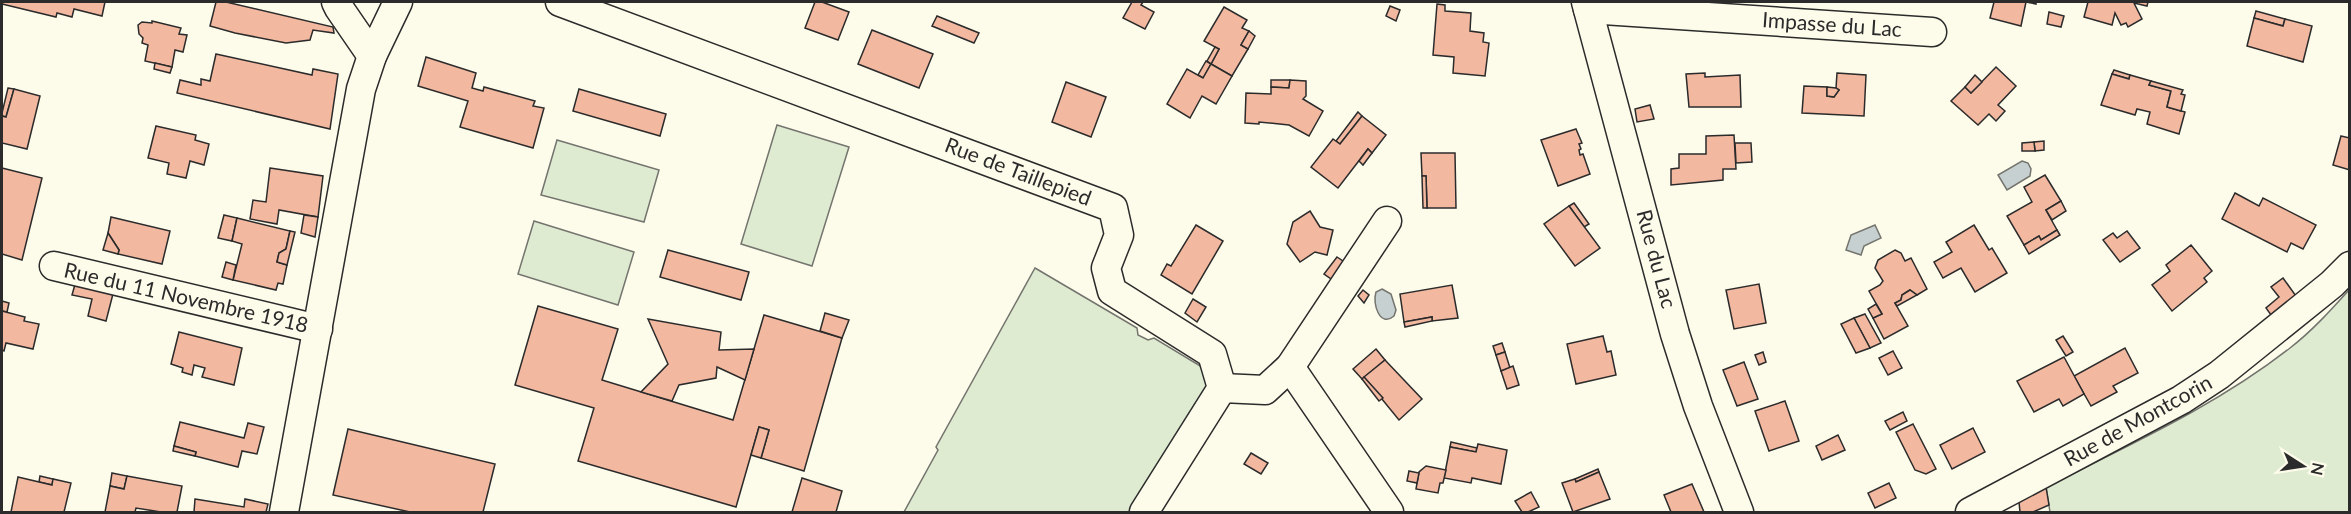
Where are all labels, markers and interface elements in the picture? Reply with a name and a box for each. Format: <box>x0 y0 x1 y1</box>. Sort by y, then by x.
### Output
street label: Impasse du Lac <box>1761 6 1903 41</box>
street label: Rue de Taillepied <box>942 131 1095 210</box>
street label: Rue du Lac <box>1632 207 1683 311</box>
street label: Rue du 11 Novembre 1918 <box>62 256 311 337</box>
street label: Rue de Montcorin <box>2059 369 2216 471</box>
north arrow <box>2273 436 2333 496</box>
text: N <box>2308 461 2329 477</box>

